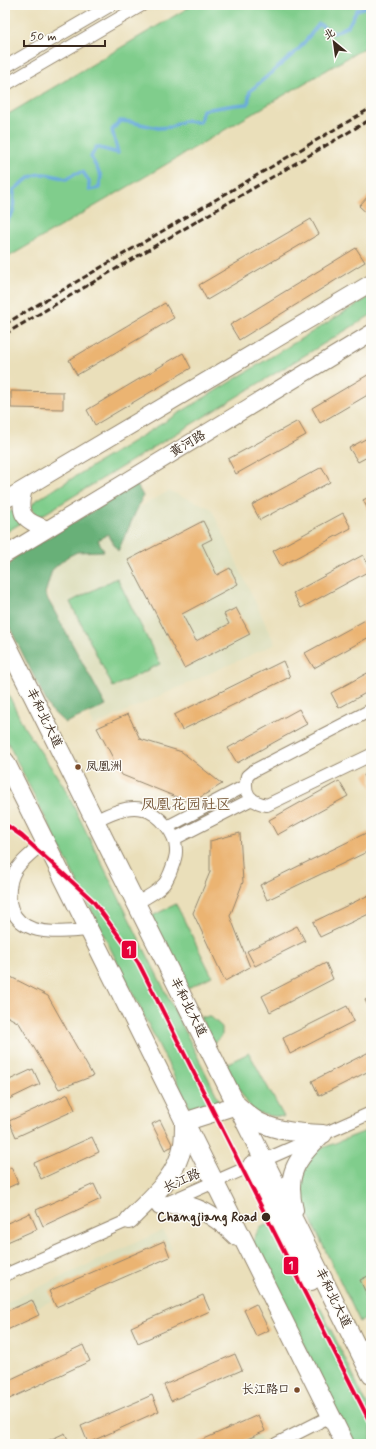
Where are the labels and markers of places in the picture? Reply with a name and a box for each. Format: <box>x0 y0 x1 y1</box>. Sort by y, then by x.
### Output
place label: 凤凰洲 <box>86 759 122 775</box>
marker: 凤凰洲 <box>73 762 83 772</box>
place label: Changjiang Road <box>157 1209 257 1227</box>
marker: Changjiang Road <box>260 1211 272 1223</box>
place label: 长江路口 <box>242 1382 290 1398</box>
marker: 长江路口 <box>292 1385 302 1395</box>

